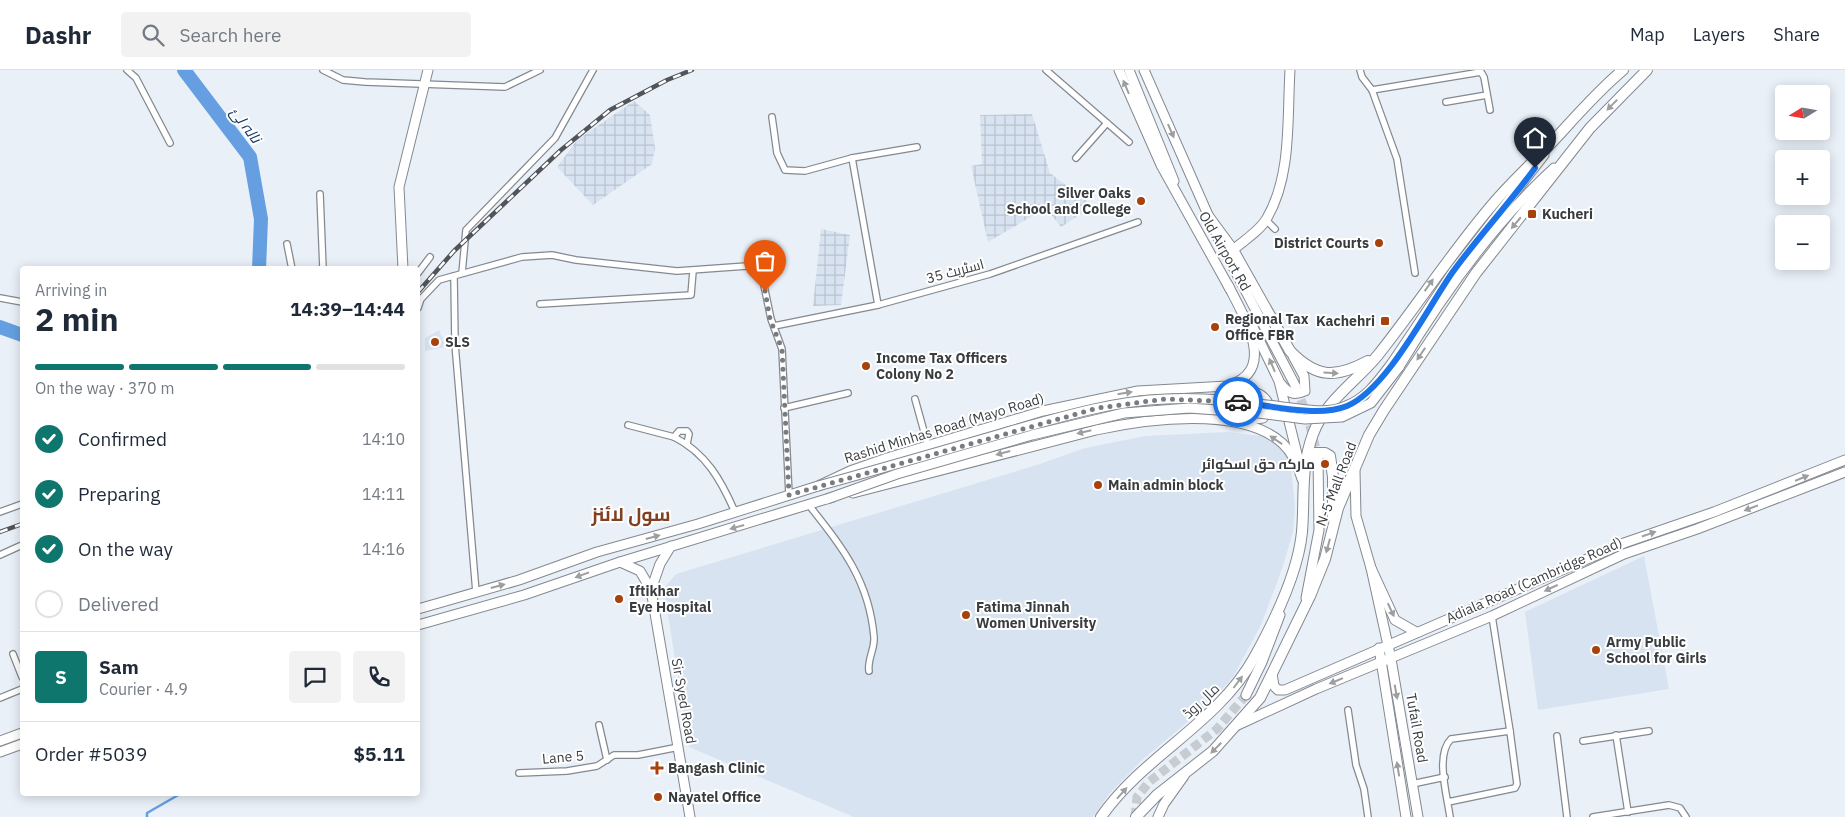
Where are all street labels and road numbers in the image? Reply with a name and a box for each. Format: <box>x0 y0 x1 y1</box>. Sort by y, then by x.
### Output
street label: Old Airport Rd <box>1195 208 1255 294</box>
street label: اسٹریٹ 35 <box>924 255 986 287</box>
street label: Rashid Minhas Road (Mayo Road) <box>842 389 1046 467</box>
street label: N-5 Mall Road <box>1312 439 1360 529</box>
street label: Adiala Road (Cambridge Road) <box>1443 533 1625 627</box>
street label: Sir Syed Road <box>668 657 700 745</box>
street label: مال روڈ <box>1179 679 1223 723</box>
street label: Tufail Road <box>1402 692 1432 764</box>
street label: Lane 5 <box>541 746 585 768</box>

